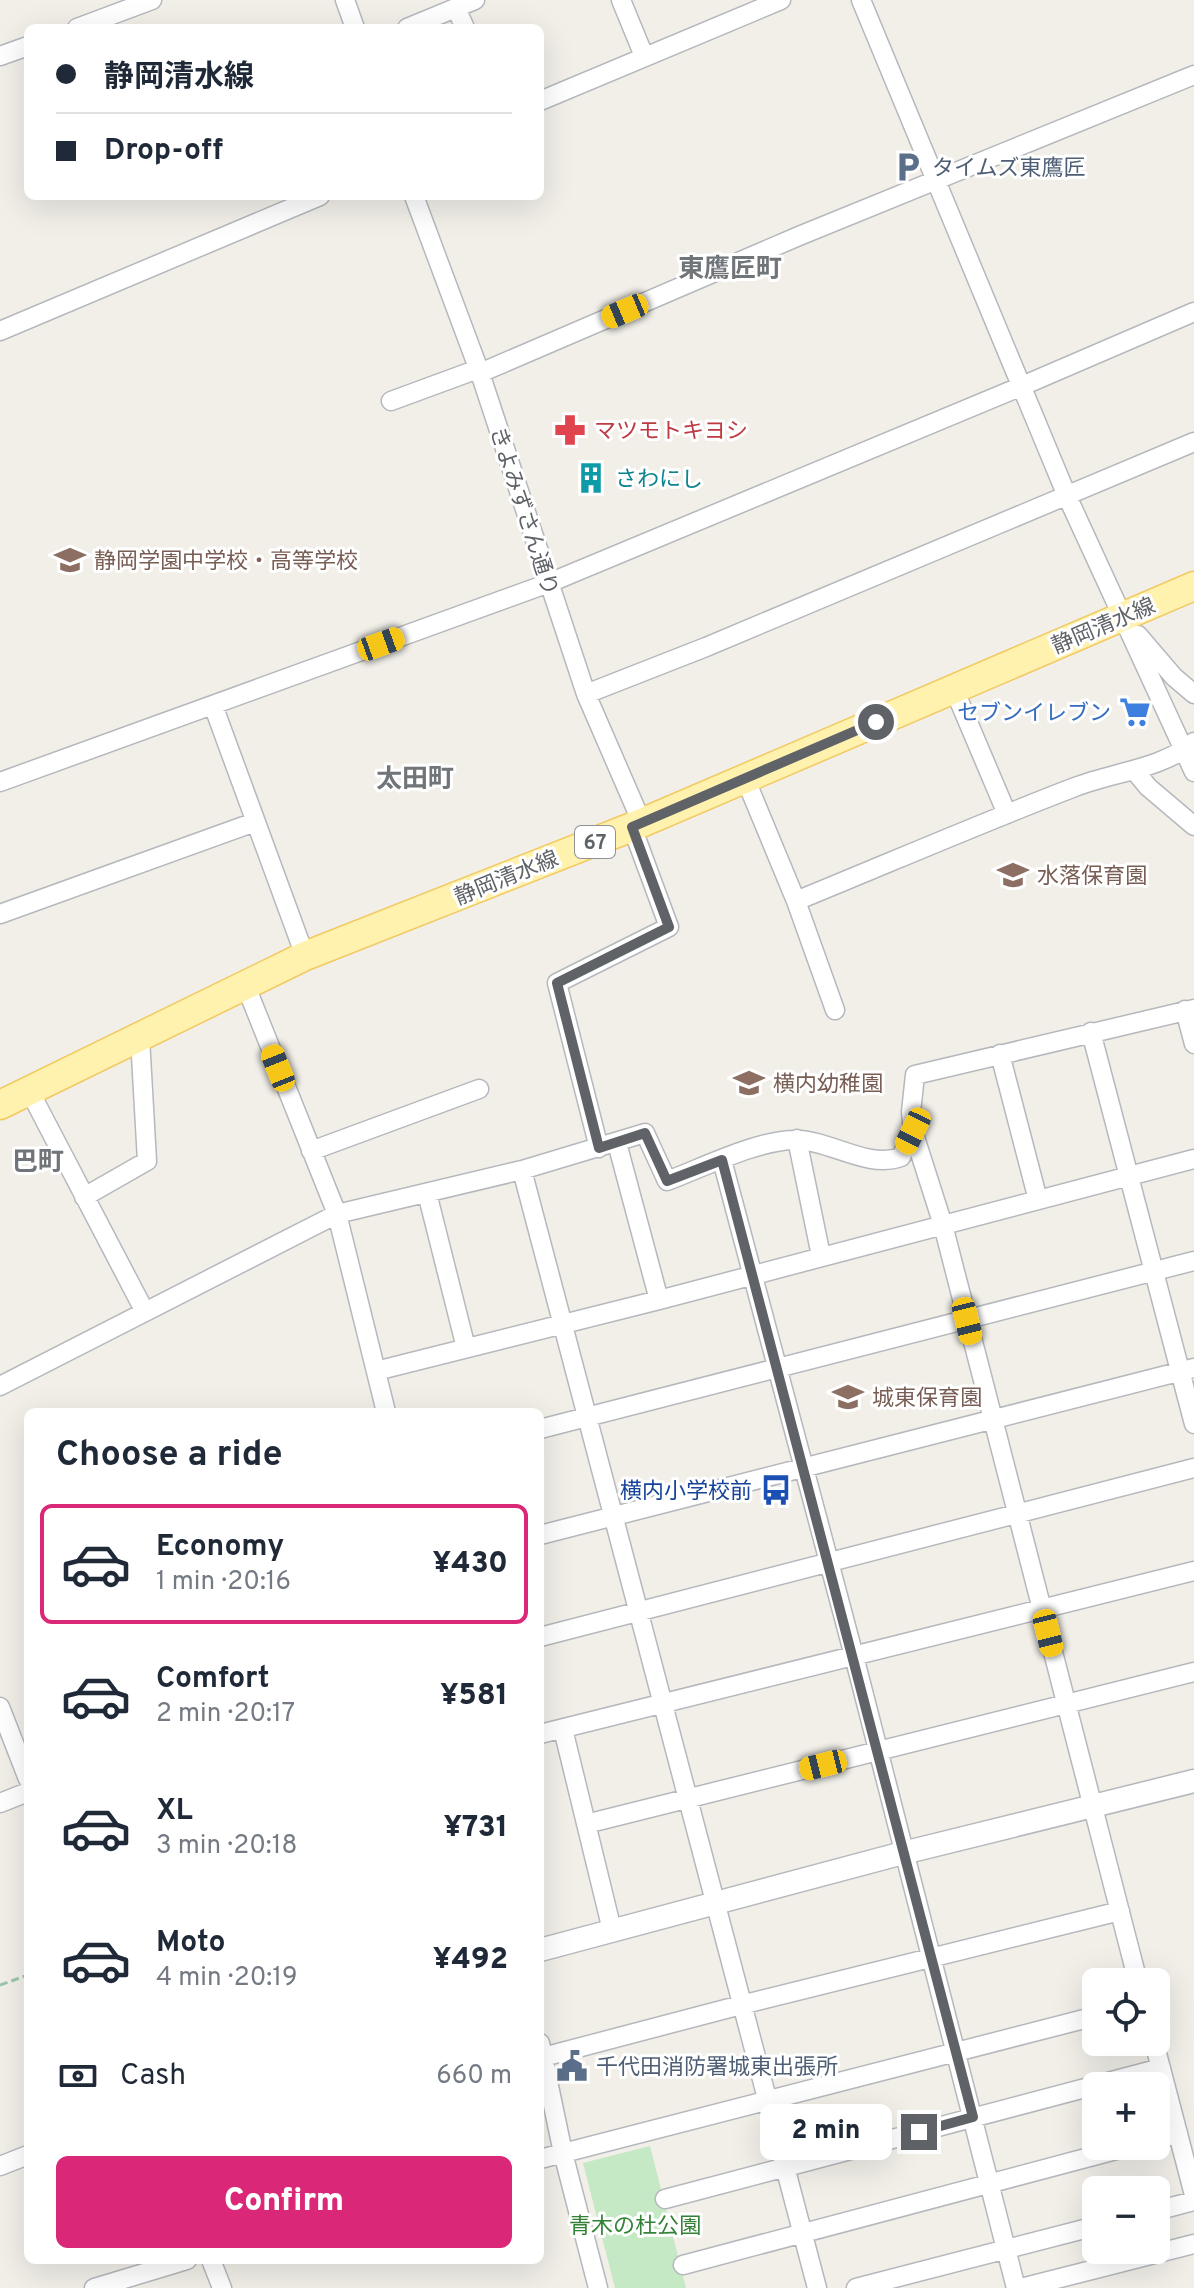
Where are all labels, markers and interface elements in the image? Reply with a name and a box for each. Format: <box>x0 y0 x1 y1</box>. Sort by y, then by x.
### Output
text: 静岡清水線 <box>104 60 254 97</box>
text: Drop-off <box>104 133 223 170</box>
parking icon: タイムズ東鷹匠 <box>891 150 925 184</box>
place label: タイムズ東鷹匠 <box>932 156 1086 183</box>
district label: 東鷹匠町 <box>678 254 782 287</box>
car <box>598 291 652 331</box>
pharmacy icon: マツモトキヨシ <box>553 413 587 447</box>
place label: マツモトキヨシ <box>594 419 748 446</box>
street label: きよみずさん通り <box>483 424 563 600</box>
building icon: さわにし <box>574 461 608 495</box>
place label: さわにし <box>615 467 703 494</box>
school or university icon: 静岡学園中学校・高等学校 <box>53 543 87 577</box>
place label: 静岡学園中学校・高等学校 <box>94 549 358 576</box>
street label: 静岡清水線 <box>1048 593 1160 661</box>
car <box>354 625 408 663</box>
supermarket icon: セブンイレブン <box>1118 695 1152 729</box>
place label: セブンイレブン <box>957 701 1111 728</box>
route start <box>858 704 894 740</box>
district label: 太田町 <box>376 764 454 797</box>
road number: 67 <box>575 826 615 858</box>
street label: 静岡清水線 <box>451 846 563 912</box>
school or university icon: 水落保育園 <box>996 858 1030 892</box>
place label: 水落保育園 <box>1037 864 1147 891</box>
car <box>258 1041 298 1095</box>
school or university icon: 横内幼稚園 <box>732 1066 766 1100</box>
place label: 横内幼稚園 <box>773 1072 883 1099</box>
car <box>892 1104 934 1158</box>
district label: 巴町 <box>12 1147 64 1180</box>
car <box>950 1295 984 1347</box>
school or university icon: 城東保育園 <box>831 1380 865 1414</box>
place label: 城東保育園 <box>872 1386 982 1413</box>
text: Choose a ride <box>56 1433 282 1479</box>
bus stop icon: 横内小学校前 <box>759 1473 793 1507</box>
place label: 横内小学校前 <box>620 1479 752 1506</box>
icon: car <box>60 1528 132 1600</box>
text: Economy <box>156 1529 284 1566</box>
text: ¥430 <box>433 1546 508 1583</box>
text: 1 min · 20:16 <box>156 1566 291 1599</box>
car <box>1031 1607 1065 1659</box>
icon: car <box>60 1660 132 1732</box>
text: Comfort <box>156 1661 269 1698</box>
text: ¥581 <box>440 1678 508 1715</box>
text: 2 min · 20:17 <box>156 1698 295 1731</box>
car <box>797 1748 849 1782</box>
icon: car <box>60 1792 132 1864</box>
text: XL <box>156 1793 193 1830</box>
text: ¥731 <box>443 1810 508 1847</box>
text: 3 min · 20:18 <box>156 1830 297 1863</box>
icon: car <box>60 1924 132 1996</box>
text: Moto <box>156 1925 226 1962</box>
text: ¥492 <box>433 1942 508 1979</box>
text: 4 min · 20:19 <box>156 1962 297 1995</box>
map controls <box>1082 1968 1170 2264</box>
button: locate <box>1082 1968 1170 2056</box>
public building icon: 千代田消防署城東出張所 <box>555 2049 589 2083</box>
icon: cash <box>56 2054 100 2098</box>
place label: 千代田消防署城東出張所 <box>596 2055 838 2082</box>
text: Cash <box>120 2058 186 2095</box>
text: 660 m <box>436 2060 512 2093</box>
button: + <box>1082 2072 1170 2160</box>
callout: 2 min <box>759 2104 891 2160</box>
route end <box>901 2114 937 2150</box>
text: 2 min <box>792 2115 860 2148</box>
button: Confirm <box>56 2156 512 2248</box>
button: − <box>1082 2176 1170 2264</box>
park label: 青木の杜公園 <box>569 2214 701 2241</box>

